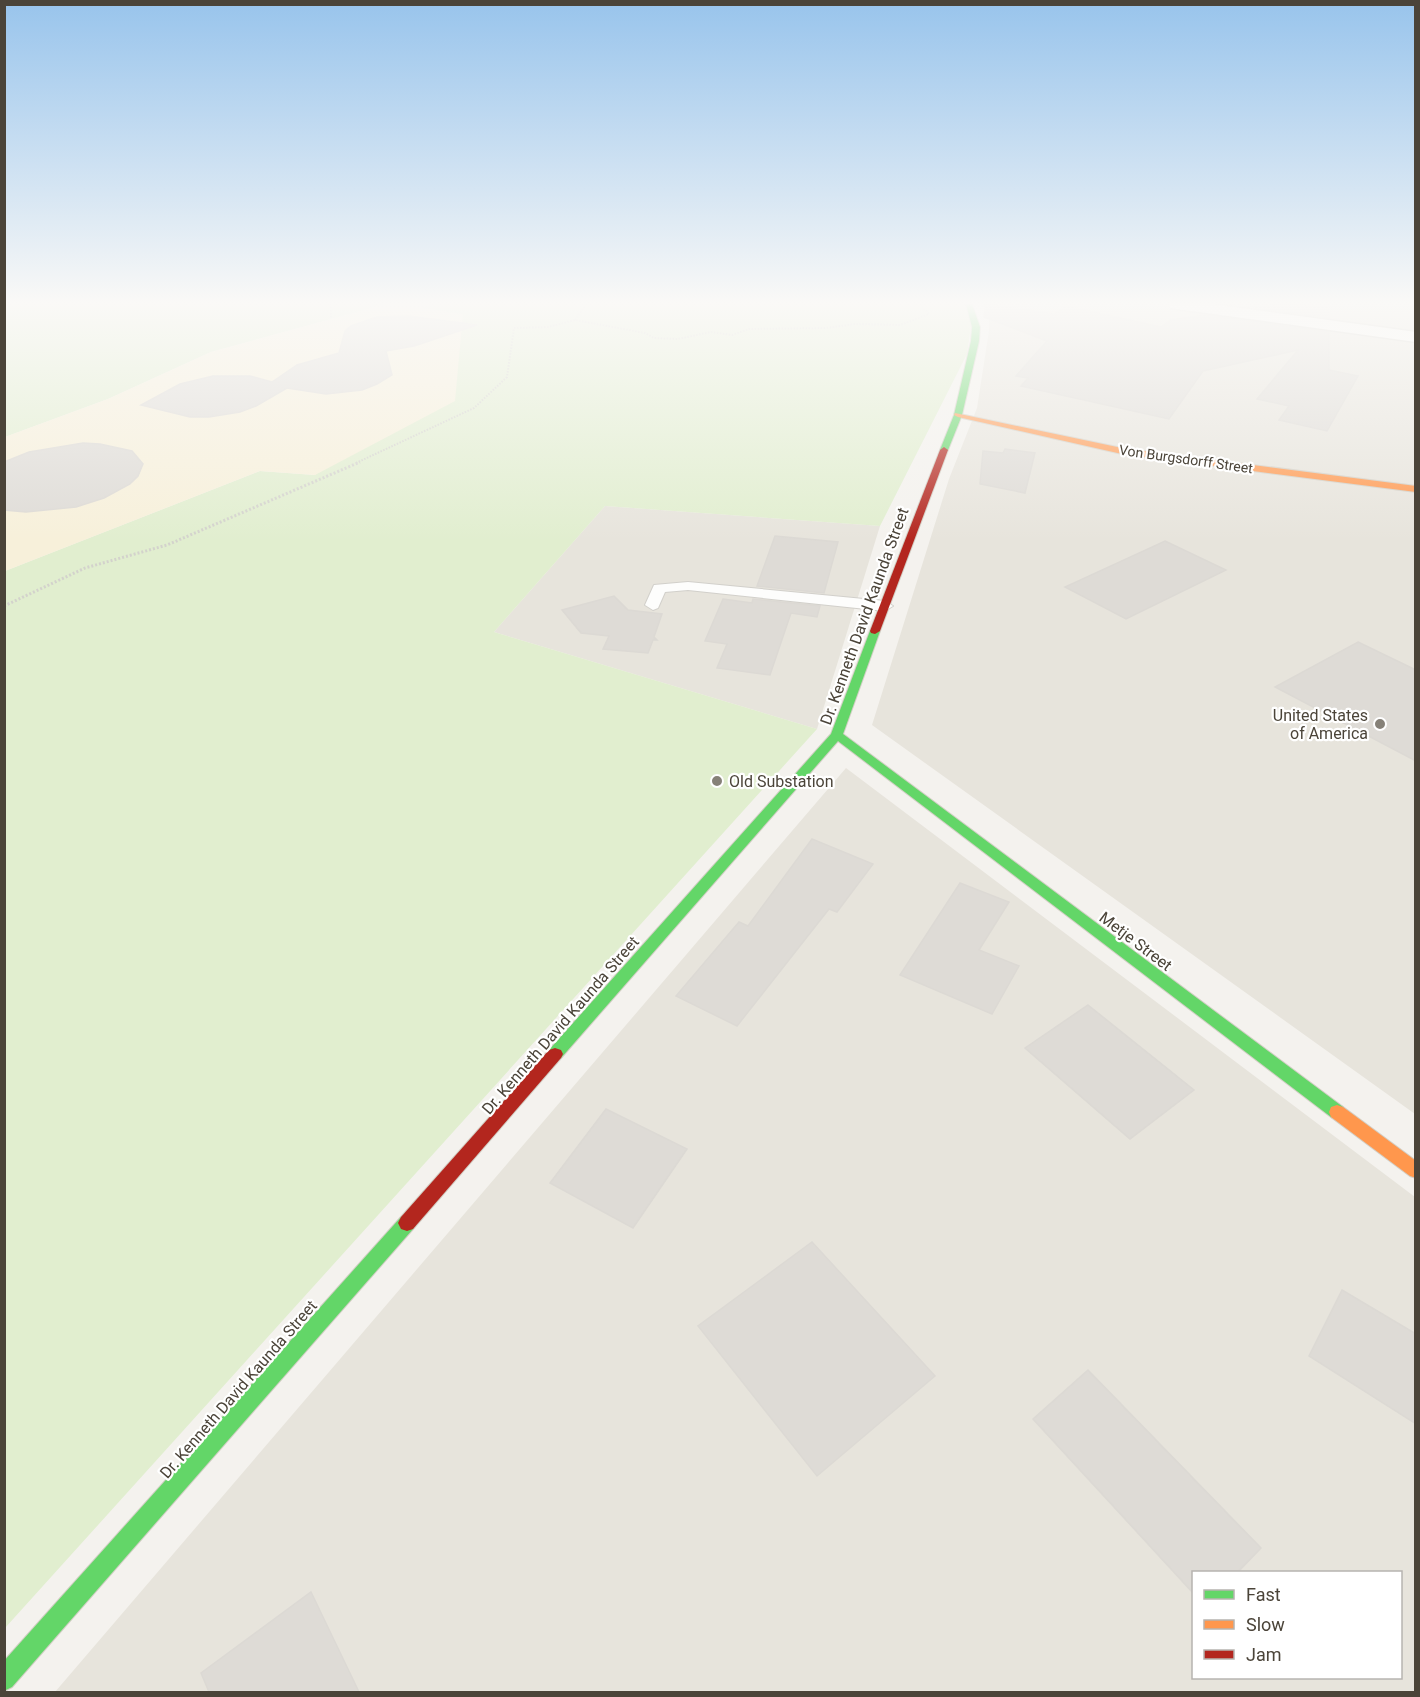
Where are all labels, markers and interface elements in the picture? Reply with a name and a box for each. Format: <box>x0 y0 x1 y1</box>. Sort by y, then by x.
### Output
street label: Von Burgsdorff Street <box>1118 442 1254 476</box>
street label: Dr. Kenneth David Kaunda Street <box>816 505 913 727</box>
place label: United States of America <box>1273 706 1368 743</box>
marker: United States of America <box>1373 717 1387 731</box>
place label: Old Substation <box>729 772 833 791</box>
marker: Old Substation <box>710 774 724 788</box>
street label: Metje Street <box>1096 908 1176 975</box>
street label: Dr. Kenneth David Kaunda Street <box>478 932 643 1118</box>
street label: Dr. Kenneth David Kaunda Street <box>156 1296 321 1482</box>
legend <box>1192 1571 1402 1679</box>
text: Fast <box>1246 1584 1281 1605</box>
text: Slow <box>1246 1614 1285 1635</box>
text: Jam <box>1246 1644 1282 1665</box>

